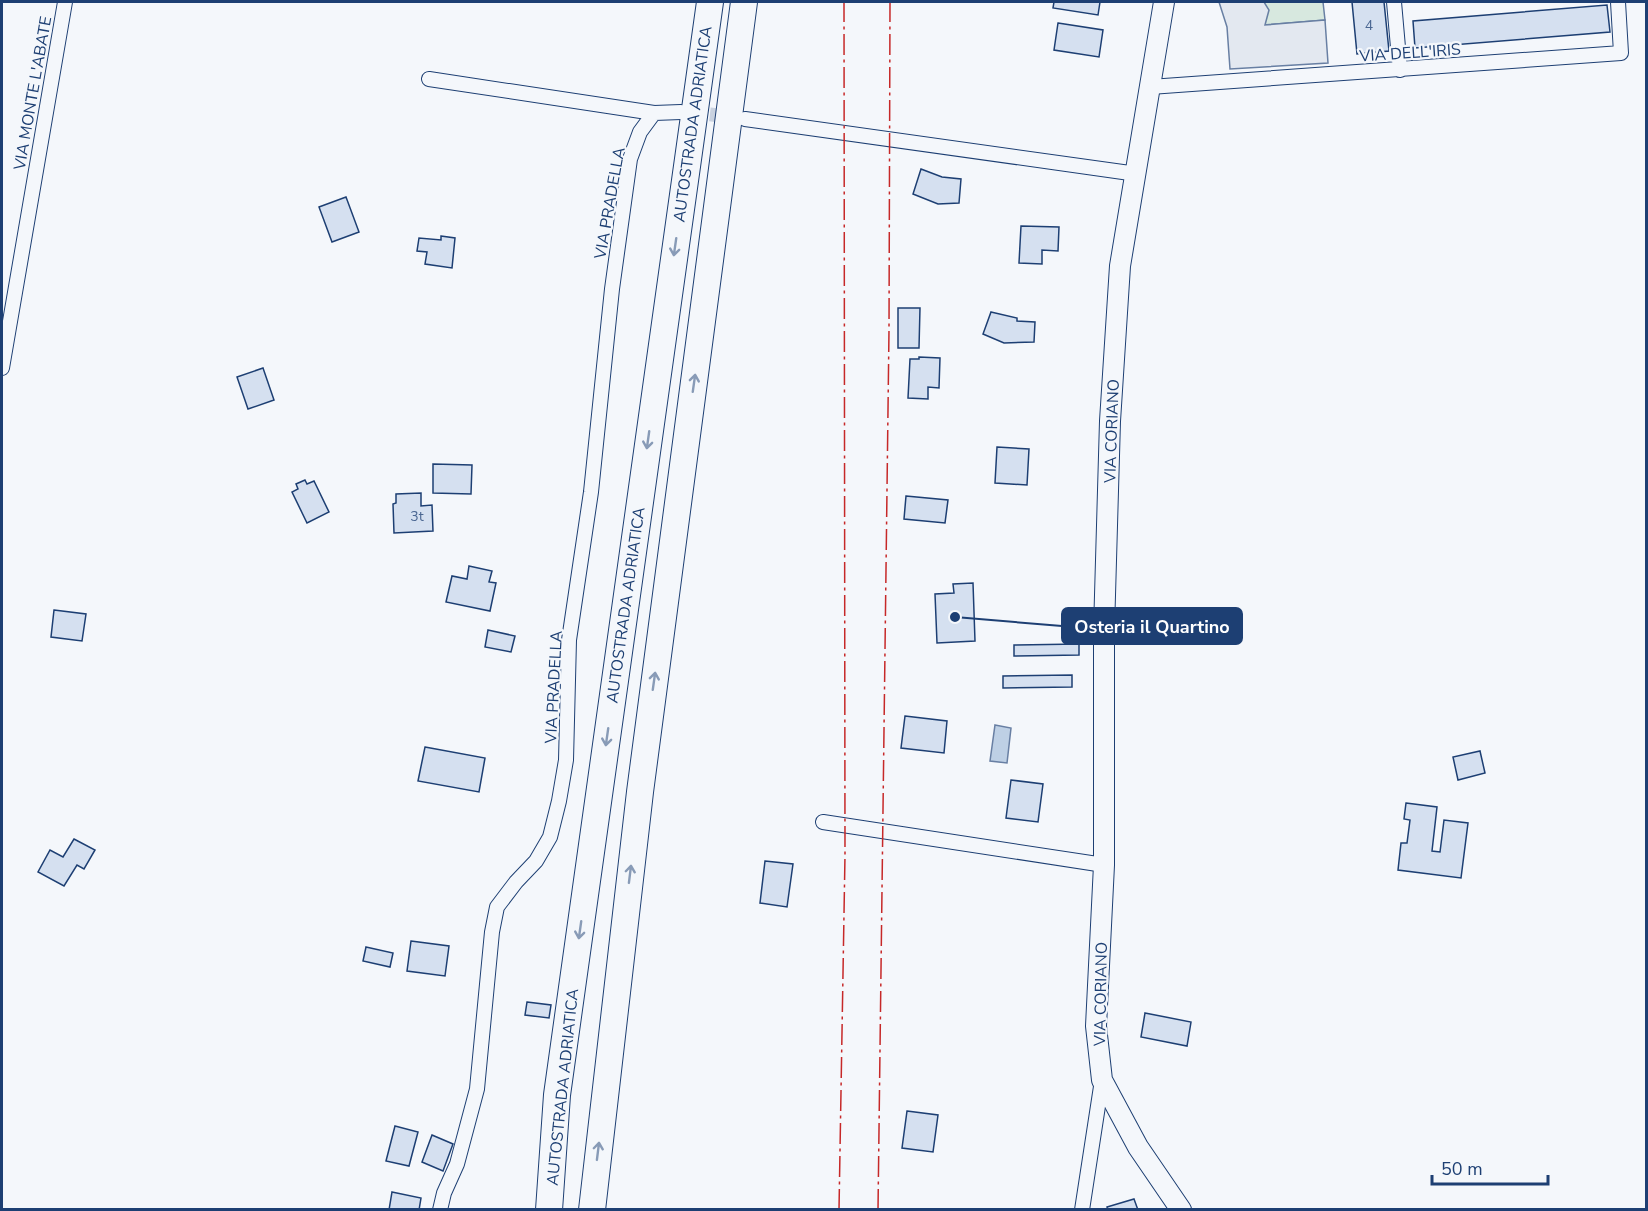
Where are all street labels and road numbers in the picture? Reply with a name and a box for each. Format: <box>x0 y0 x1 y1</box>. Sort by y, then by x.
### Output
street label: VIA MONTE L'ABATE <box>8 15 57 173</box>
street label: AUTOSTRADA ADRIATICA <box>668 24 718 224</box>
street label: VIA DELL'IRIS <box>1358 38 1462 68</box>
street label: VIA PRADELLA <box>589 145 631 262</box>
street label: VIA CORIANO <box>1099 379 1125 484</box>
street label: AUTOSTRADA ADRIATICA <box>601 505 651 705</box>
street label: VIA PRADELLA <box>540 630 568 745</box>
street label: VIA CORIANO <box>1089 942 1113 1047</box>
street label: AUTOSTRADA ADRIATICA <box>542 987 584 1187</box>

